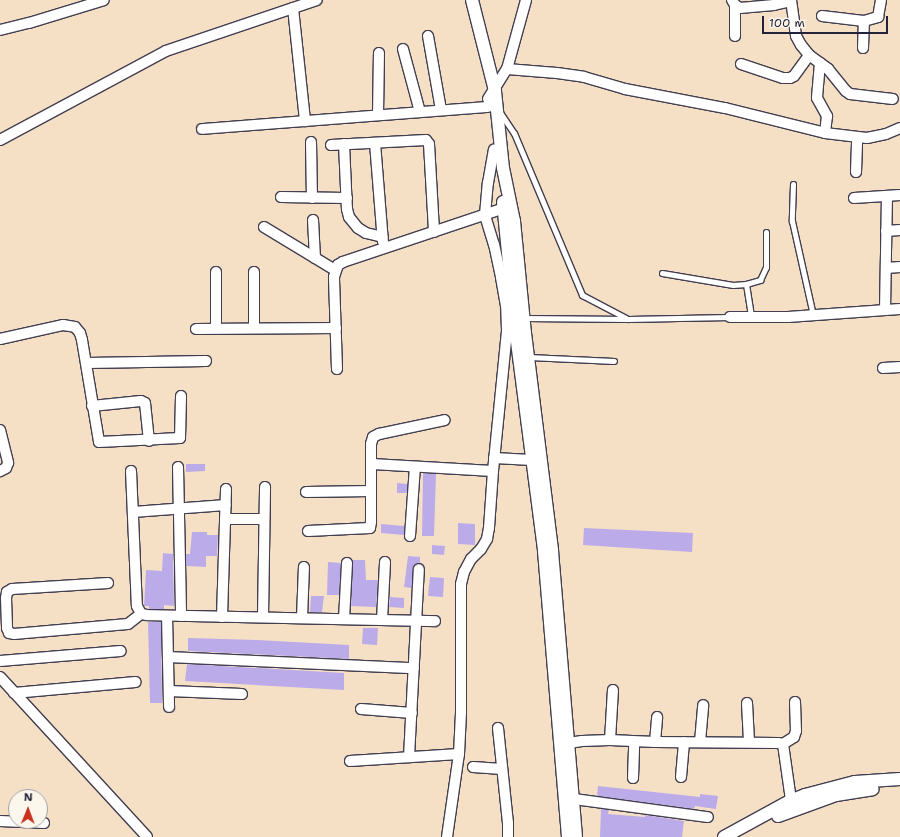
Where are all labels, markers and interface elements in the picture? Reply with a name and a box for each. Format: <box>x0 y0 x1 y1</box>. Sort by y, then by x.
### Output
scale bar <box>764 8 890 34</box>
text: 100 m <box>769 15 805 31</box>
north arrow <box>8 789 48 829</box>
text: N <box>24 790 33 805</box>

